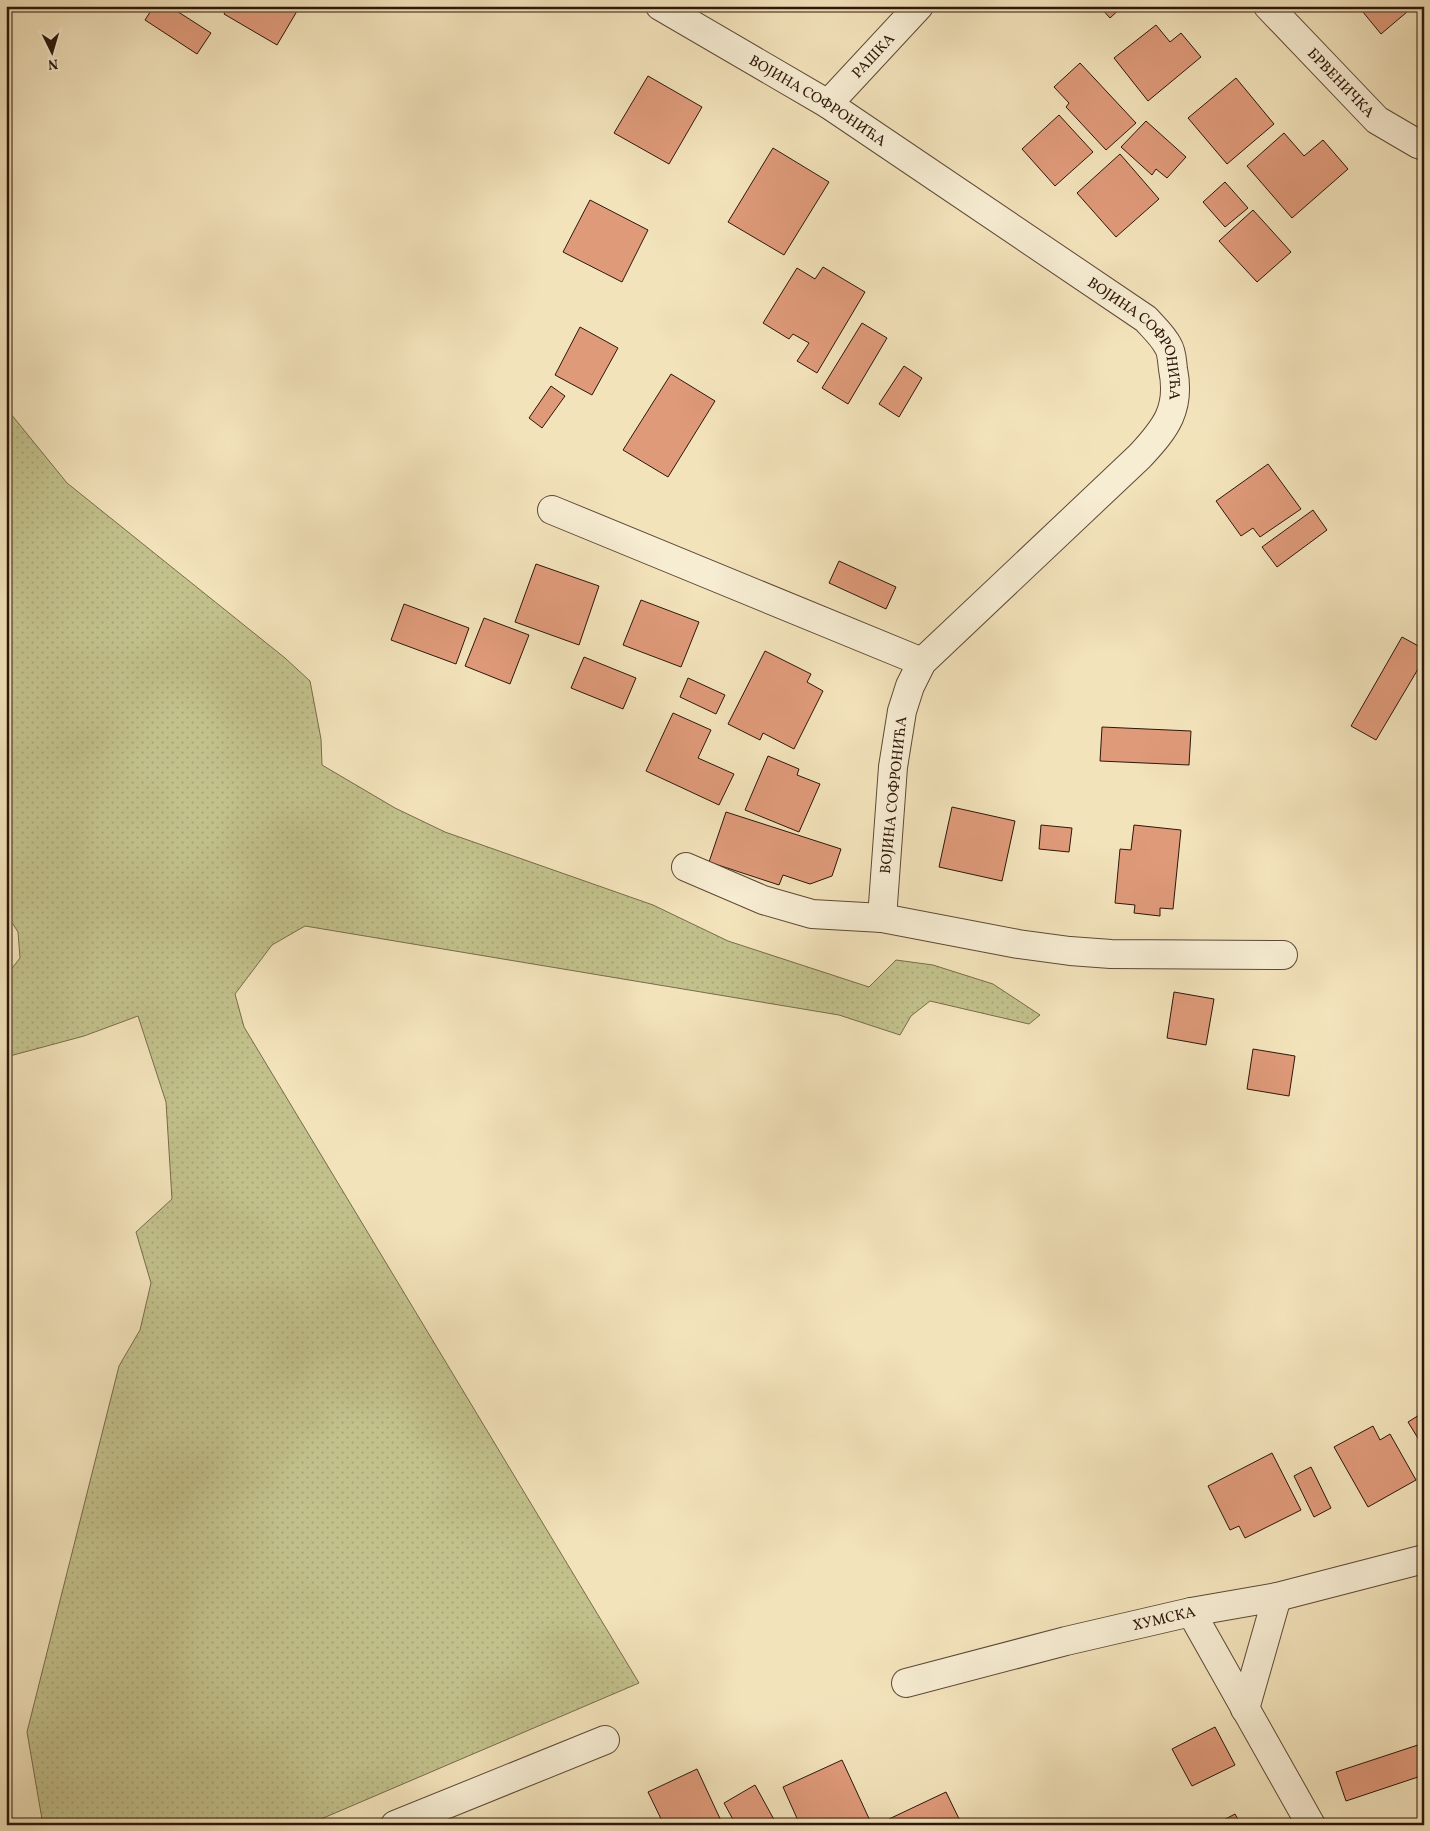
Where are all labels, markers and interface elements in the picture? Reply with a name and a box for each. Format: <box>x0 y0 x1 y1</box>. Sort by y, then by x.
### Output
north arrow <box>28 28 78 78</box>
street label: РАШКА <box>848 29 901 84</box>
street label: БРВЕНИЧКА <box>1302 44 1379 124</box>
street label: ВОЈИНА СОФРОНИЋА <box>744 51 890 153</box>
text: N <box>47 54 59 73</box>
street label: ВОЈИНА СОФРОНИЋА <box>1082 273 1184 401</box>
street label: ВОЈИНА СОФРОНИЋА <box>876 715 913 875</box>
street label: ХУМСКА <box>1131 1602 1198 1637</box>

